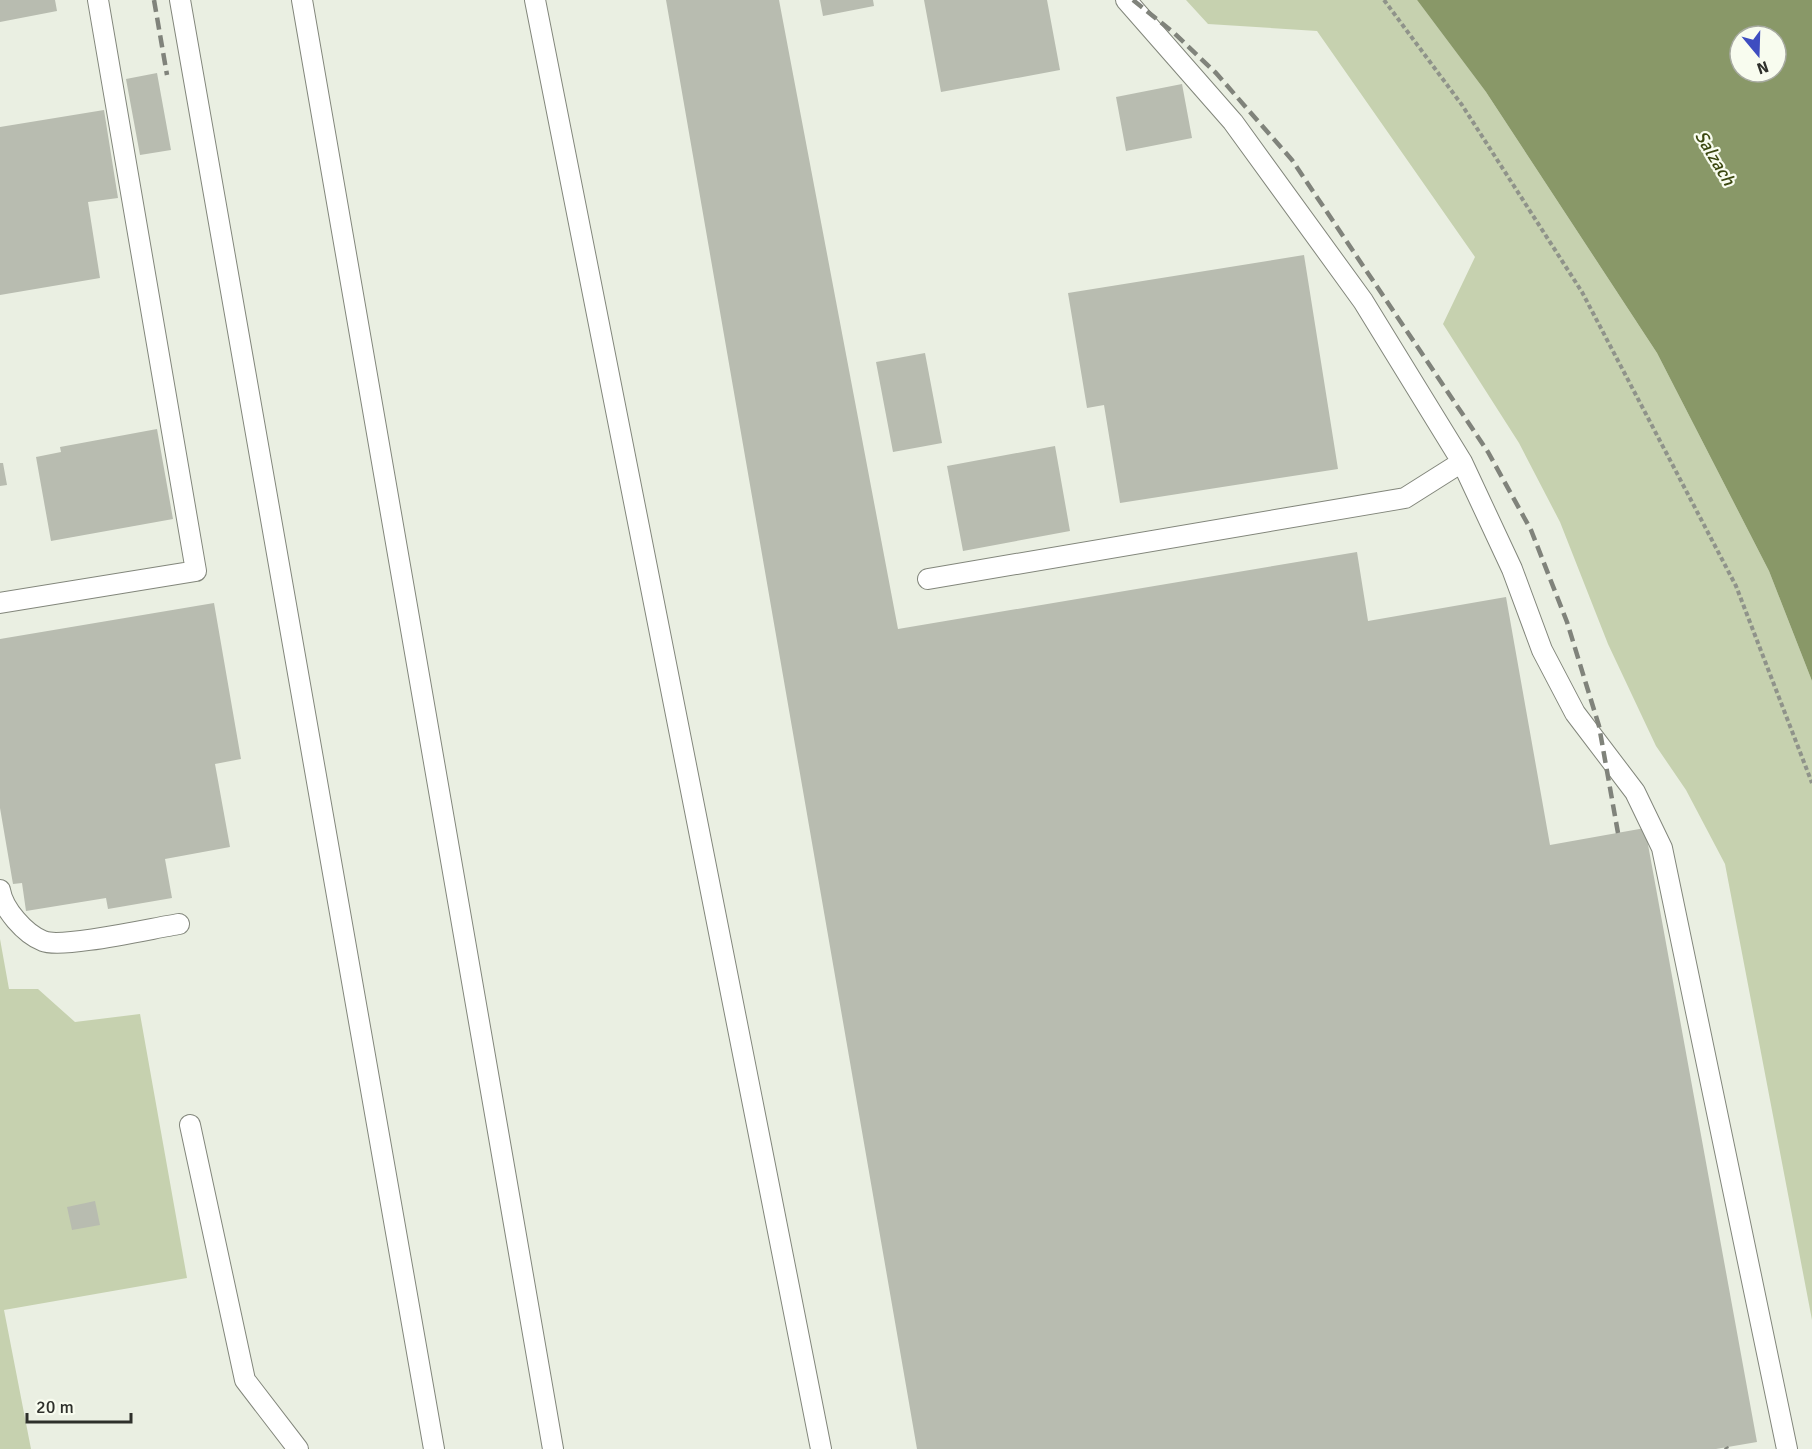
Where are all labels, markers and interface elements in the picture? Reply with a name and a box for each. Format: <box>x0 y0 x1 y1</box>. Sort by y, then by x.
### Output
north arrow <box>1728 24 1788 84</box>
text: N <box>1754 56 1771 79</box>
water label: Salzach <box>1690 127 1741 190</box>
scale bar <box>27 1386 130 1424</box>
text: 20 m <box>36 1396 74 1418</box>

